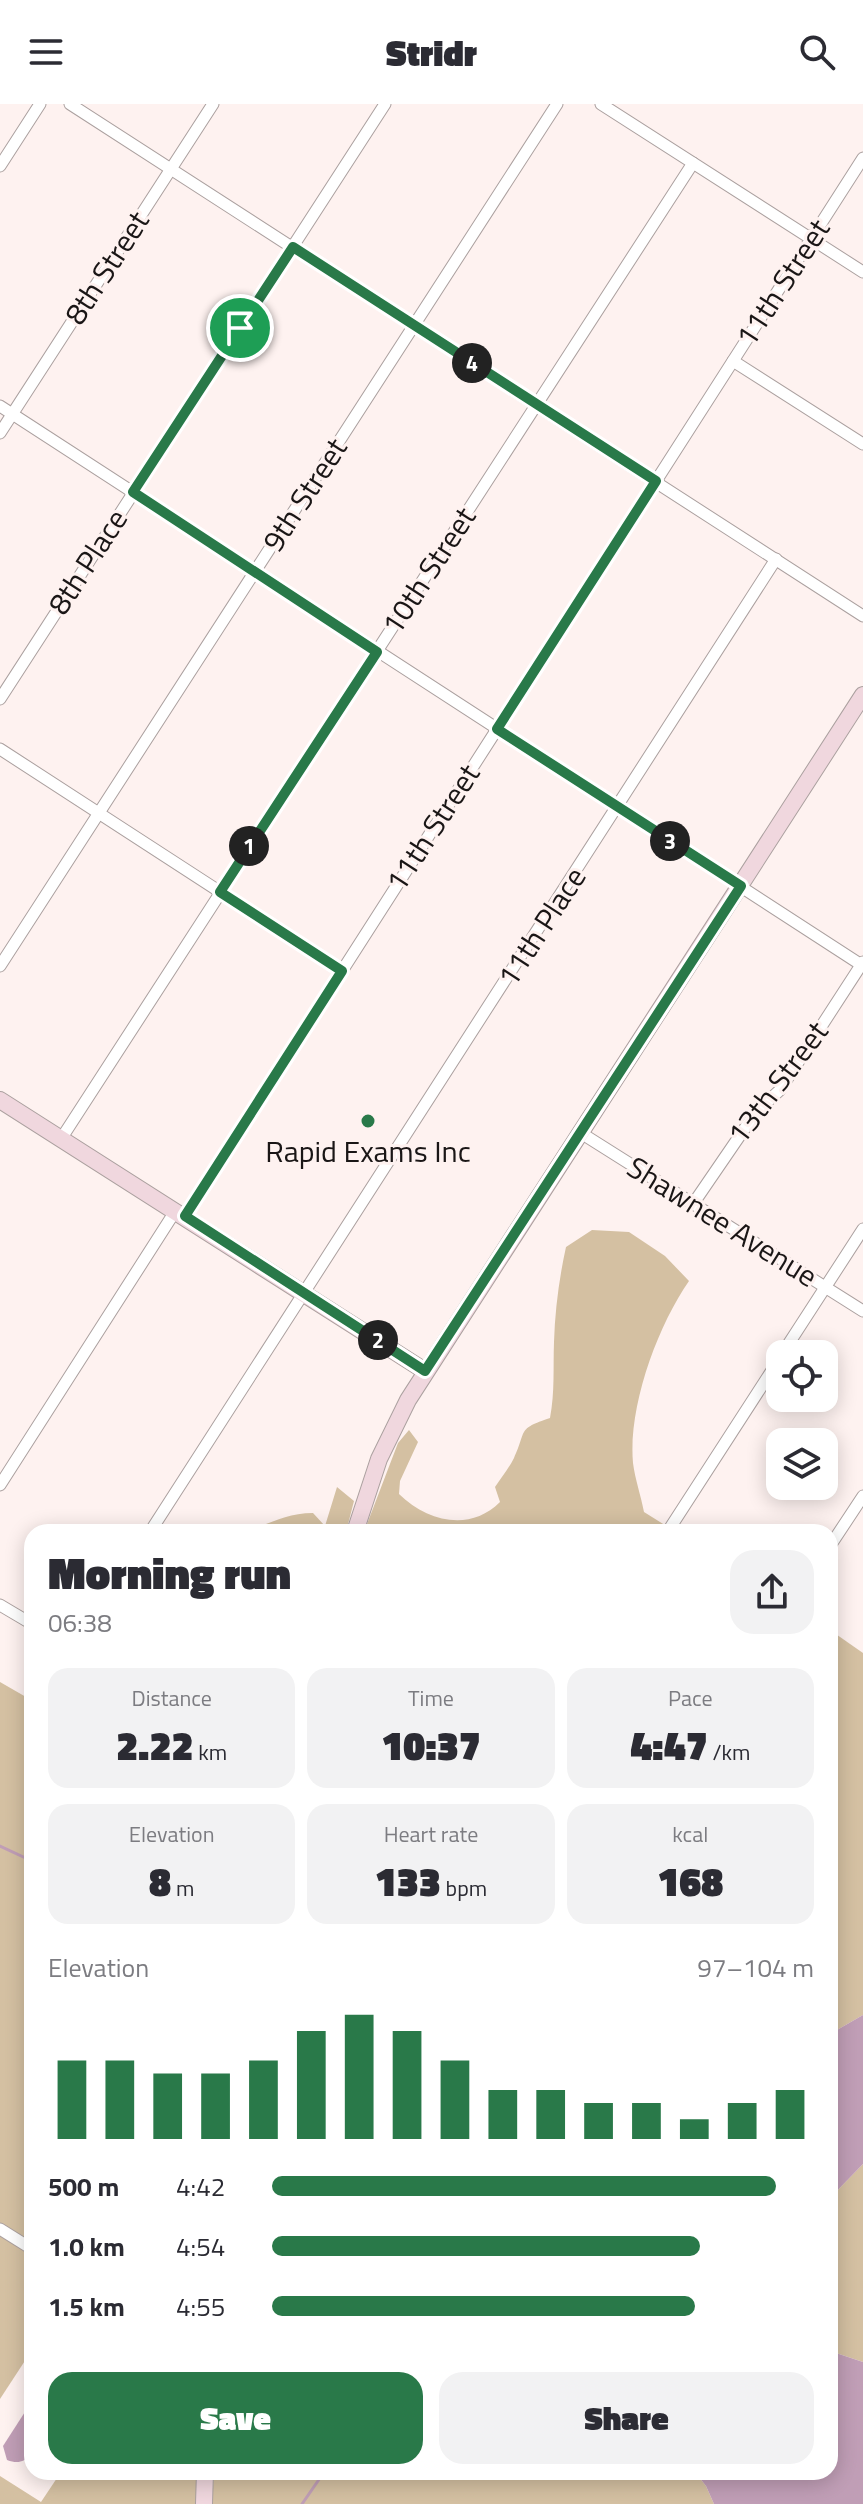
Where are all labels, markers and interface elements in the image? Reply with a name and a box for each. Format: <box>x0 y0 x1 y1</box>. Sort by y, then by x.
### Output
text: Stridr <box>386 25 477 80</box>
icon: menu <box>24 30 68 74</box>
icon: search <box>795 30 839 74</box>
street label: 8th Street <box>52 201 160 333</box>
street label: 11th Street <box>724 209 841 355</box>
pin <box>206 294 274 362</box>
icon: arrive <box>218 306 262 350</box>
pin: 4 <box>452 343 492 383</box>
text: 4 <box>466 346 478 380</box>
street label: 9th Street <box>250 428 358 560</box>
street label: 10th Street <box>370 497 487 643</box>
street label: 8th Place <box>36 500 139 623</box>
street label: 11th Street <box>374 754 491 900</box>
pin: 3 <box>650 821 690 861</box>
text: 3 <box>664 824 676 858</box>
pin: 1 <box>229 826 269 866</box>
text: 1 <box>243 829 255 863</box>
street label: 11th Place <box>485 857 597 995</box>
street label: 13th Street <box>715 1011 839 1154</box>
marker: Rapid Exams Inc <box>359 1112 377 1130</box>
place label: Rapid Exams Inc <box>265 1128 471 1174</box>
street label: Shawnee Avenue <box>618 1144 827 1298</box>
pin: 2 <box>358 1320 398 1360</box>
text: 2 <box>372 1323 384 1357</box>
map controls <box>766 1340 838 1500</box>
button: locate <box>766 1340 838 1412</box>
button: layers <box>766 1428 838 1500</box>
text: Morning run <box>48 1539 291 1606</box>
button: share <box>730 1550 814 1634</box>
text: 06:38 <box>48 1603 112 1642</box>
text: Distance <box>131 1681 212 1715</box>
text: Time <box>408 1681 454 1715</box>
text: Pace <box>668 1681 713 1715</box>
text: 2.22 <box>116 1715 193 1776</box>
text: 10:37 <box>381 1715 481 1776</box>
text: 4:47 <box>630 1715 708 1776</box>
text: km <box>193 1735 227 1769</box>
text: /km <box>708 1735 751 1769</box>
text: Elevation <box>129 1817 214 1851</box>
text: Heart rate <box>384 1817 478 1851</box>
text: kcal <box>672 1817 708 1851</box>
text: 8 <box>149 1851 171 1912</box>
text: 133 <box>375 1851 441 1912</box>
text: 168 <box>657 1851 723 1912</box>
text: m <box>171 1871 194 1905</box>
text: bpm <box>441 1871 487 1905</box>
text: Elevation <box>48 1948 149 1987</box>
text: 97–104 m <box>697 1948 814 1987</box>
text: 500 m <box>48 2167 119 2206</box>
text: 4:42 <box>176 2167 225 2206</box>
text: 1.0 km <box>48 2227 125 2266</box>
text: 4:54 <box>176 2227 225 2266</box>
text: 1.5 km <box>48 2287 125 2326</box>
text: 4:55 <box>176 2287 225 2326</box>
button: Save <box>48 2372 423 2464</box>
button: Share <box>439 2372 814 2464</box>

